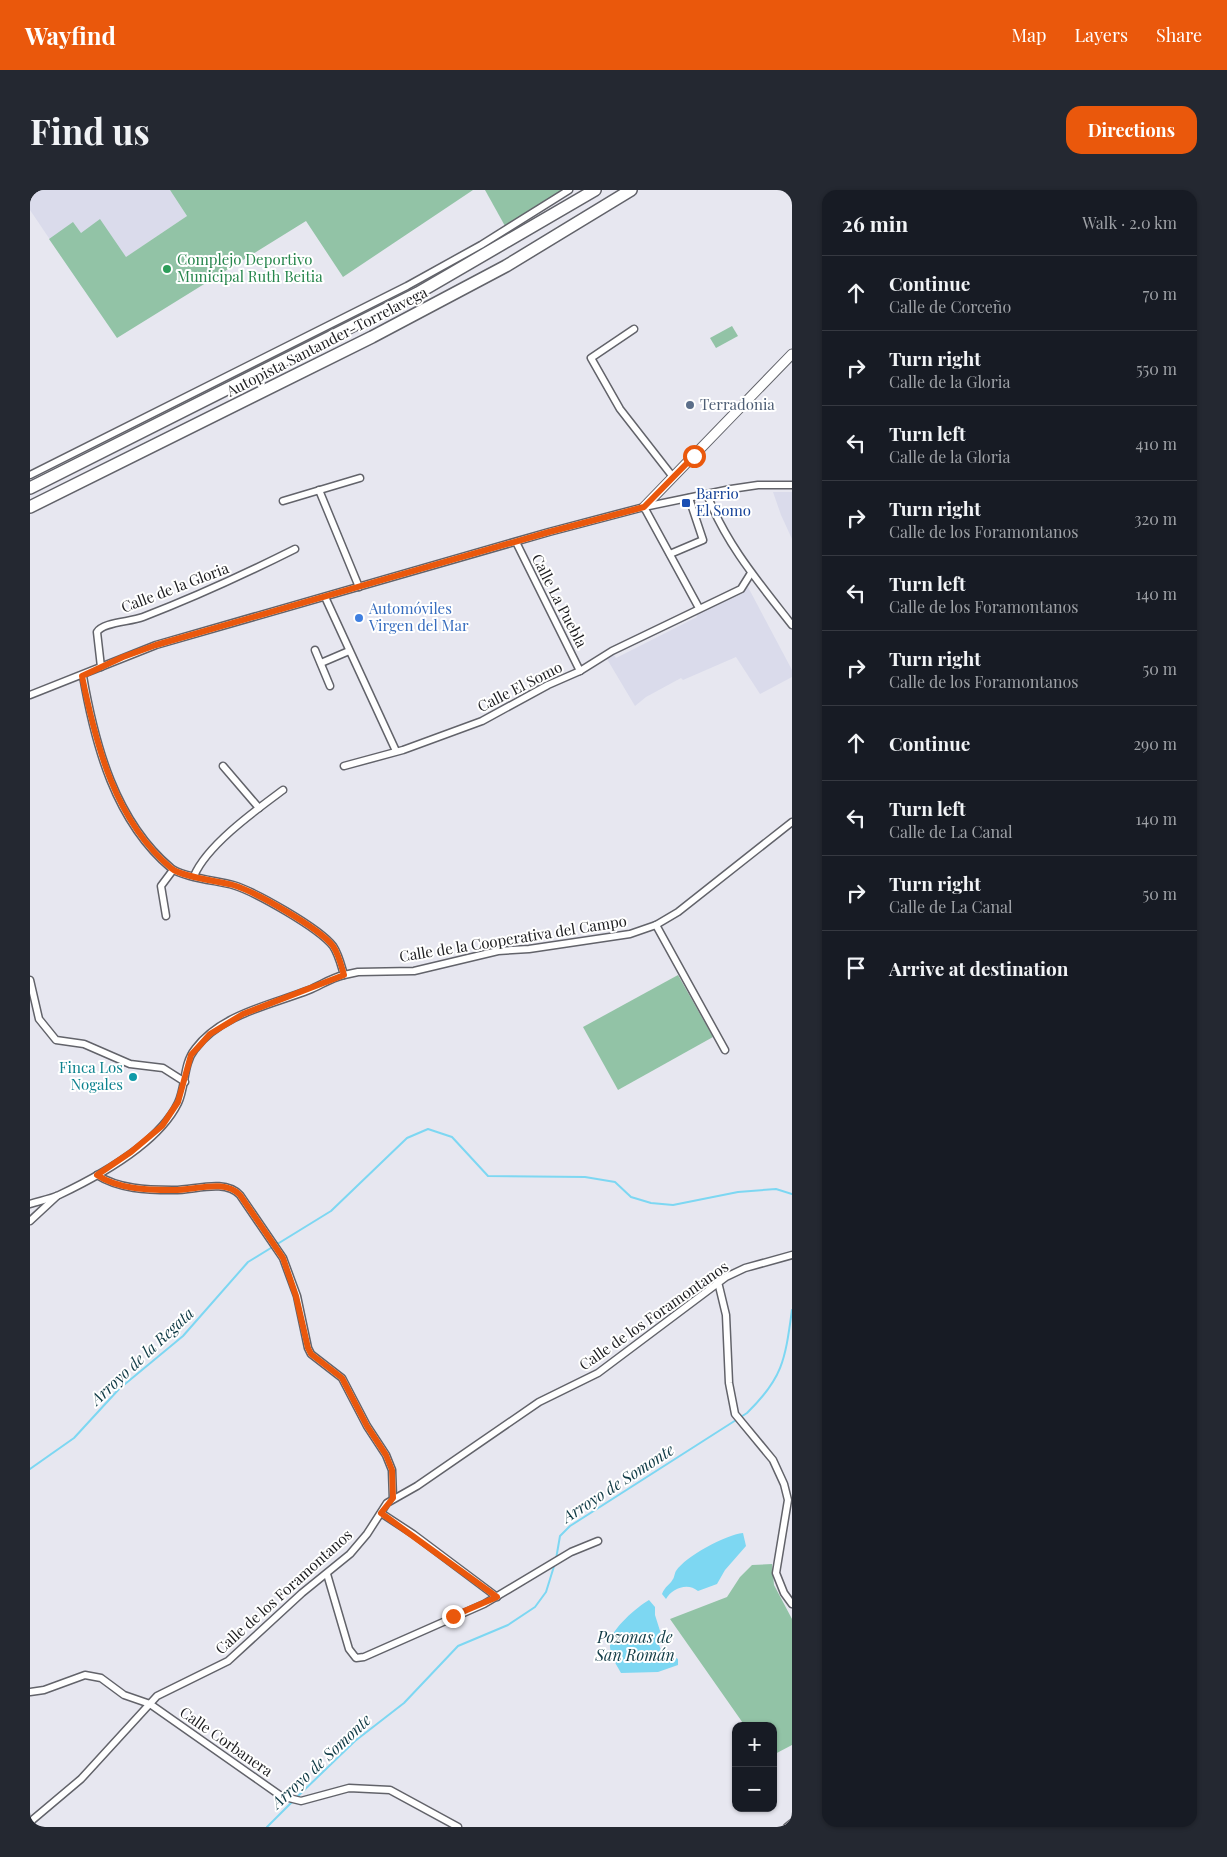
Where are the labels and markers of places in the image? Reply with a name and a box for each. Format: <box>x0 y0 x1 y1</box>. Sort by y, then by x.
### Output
place label: Complejo Deportivo Municipal Ruth Beitia <box>177 249 323 286</box>
marker: Complejo Deportivo Municipal Ruth Beitia <box>161 263 173 275</box>
place label: Terradonia <box>700 394 775 414</box>
marker: Terradonia <box>684 399 696 411</box>
place label: Barrio El Somo <box>696 483 751 520</box>
marker: Barrio El Somo <box>680 497 692 509</box>
place label: Automóviles Virgen del Mar <box>368 598 469 635</box>
marker: Automóviles Virgen del Mar <box>353 612 365 624</box>
place label: Finca Los Nogales <box>59 1057 123 1094</box>
marker: Finca Los Nogales <box>127 1071 139 1083</box>

